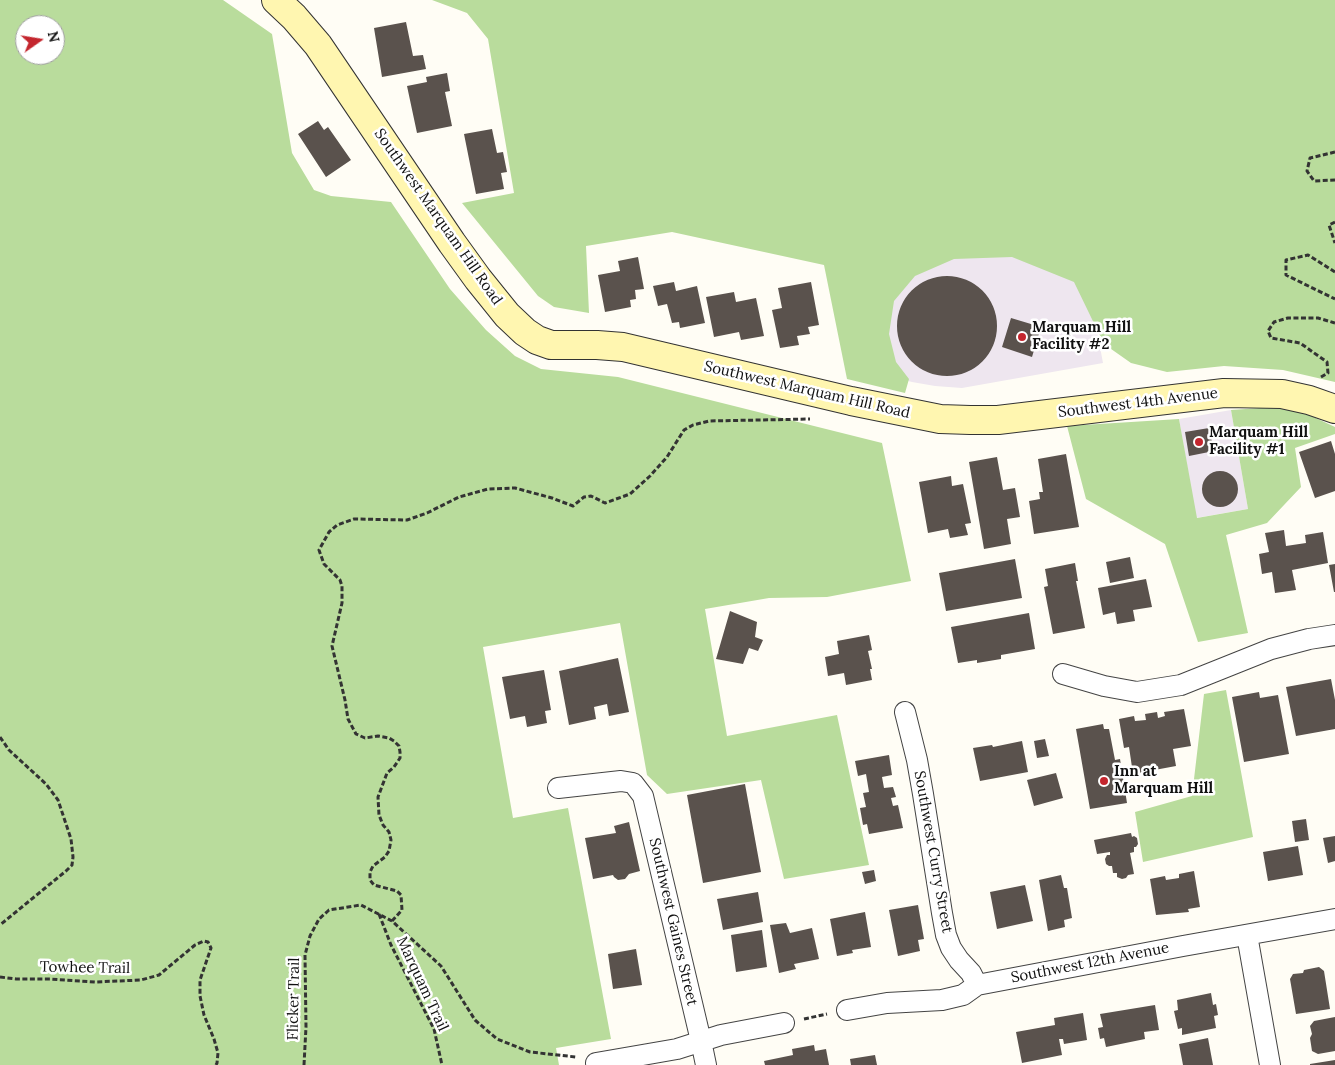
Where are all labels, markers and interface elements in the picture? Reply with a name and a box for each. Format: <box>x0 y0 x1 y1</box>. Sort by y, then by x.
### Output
north arrow <box>15 15 65 65</box>
text: N <box>44 30 64 44</box>
street label: Southwest Marquam Hill Road <box>370 125 506 309</box>
place label: Marquam Hill Facility #2 <box>1032 319 1131 354</box>
marker: Marquam Hill Facility #2 <box>1016 331 1028 343</box>
street label: Southwest Marquam Hill Road <box>702 358 912 422</box>
street label: Southwest 14th Avenue <box>1057 384 1219 422</box>
place label: Marquam Hill Facility #1 <box>1209 424 1308 459</box>
marker: Marquam Hill Facility #1 <box>1193 436 1205 448</box>
place label: Inn at Marquam Hill <box>1114 763 1213 798</box>
street label: Southwest Curry Street <box>910 769 956 935</box>
marker: Inn at Marquam Hill <box>1098 775 1110 787</box>
street label: Southwest Gaines Street <box>645 836 701 1008</box>
street label: Marquam Trail <box>392 934 452 1034</box>
street label: Southwest 12th Avenue <box>1009 939 1171 987</box>
street label: Flicker Trail <box>284 957 304 1041</box>
street label: Towhee Trail <box>40 958 130 978</box>

